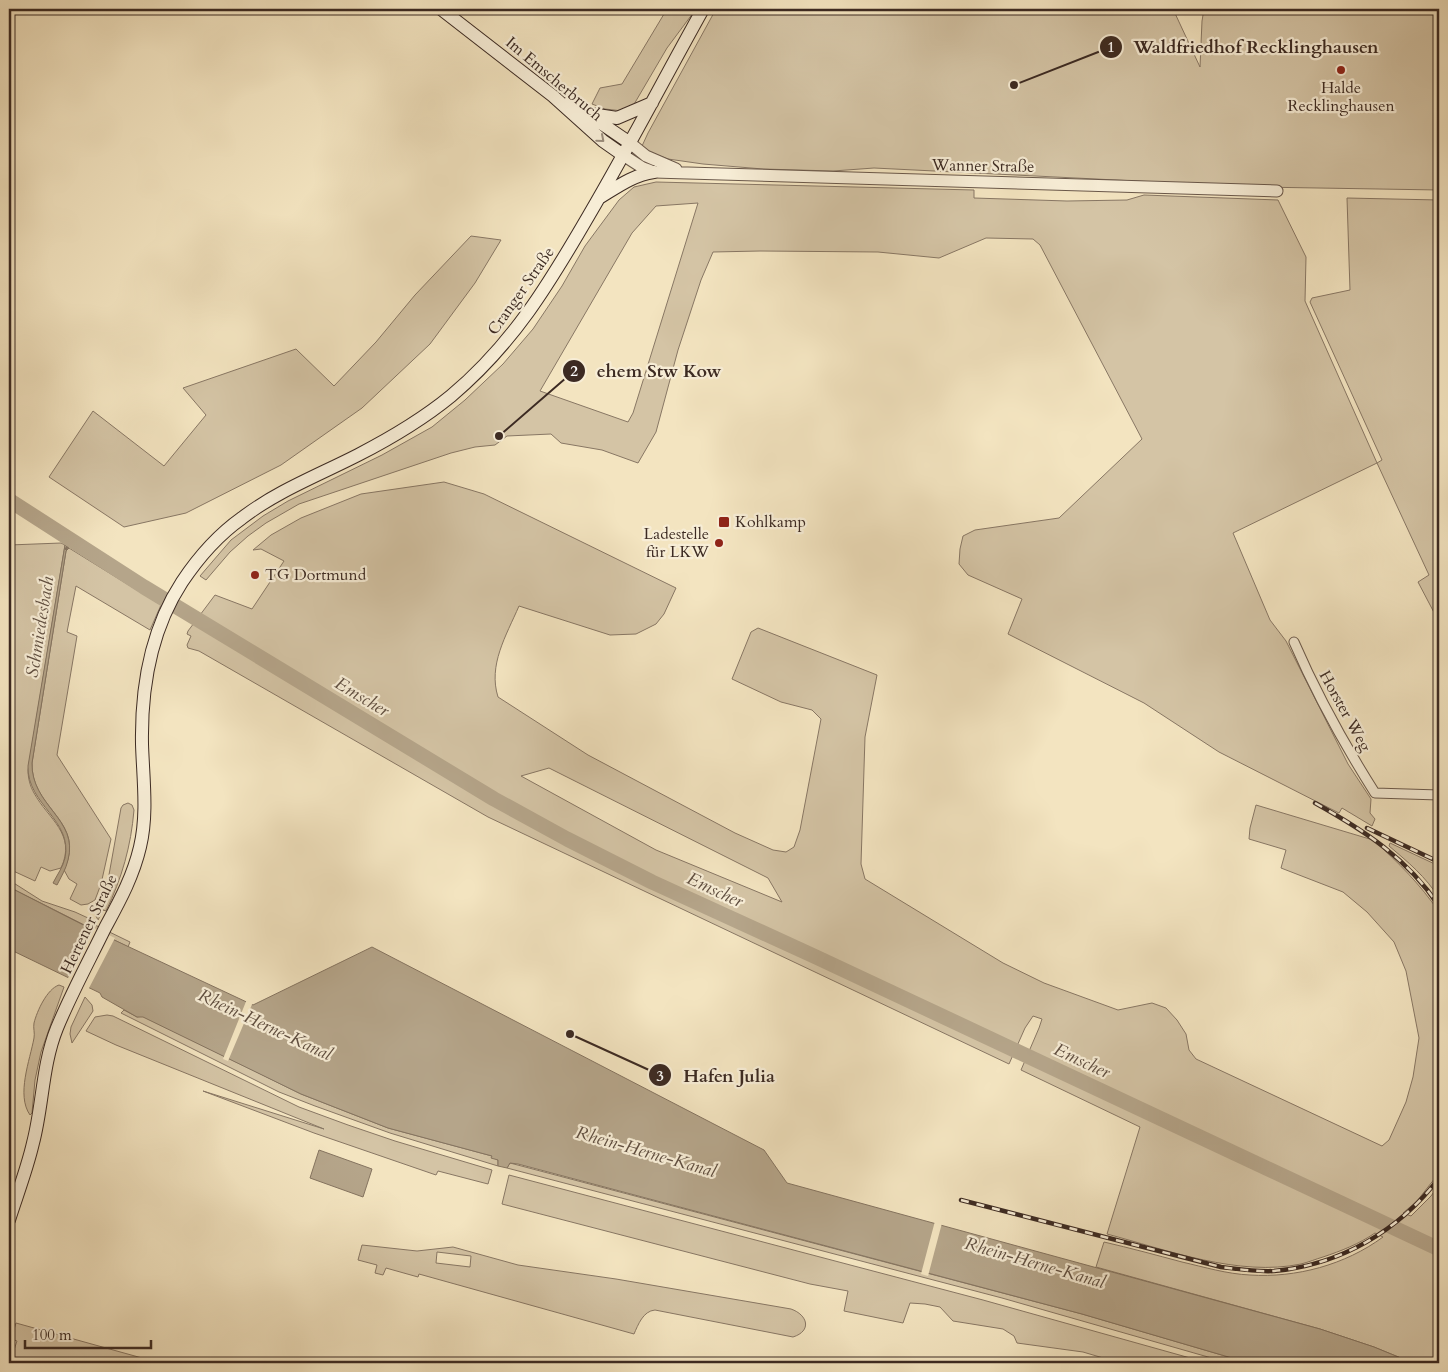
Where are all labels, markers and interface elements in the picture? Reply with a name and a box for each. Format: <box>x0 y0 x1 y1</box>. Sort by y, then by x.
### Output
callout: Waldfriedhof Recklinghausen <box>1099 31 1389 64</box>
street label: Im Emscherbruch <box>501 32 607 126</box>
text: Waldfriedhof Recklinghausen <box>1132 35 1379 60</box>
text: 1 <box>1107 37 1115 57</box>
marker: Halde Recklinghausen <box>1335 64 1347 76</box>
place label: Halde Recklinghausen <box>1287 77 1395 117</box>
one-way arrow <box>596 133 605 142</box>
street label: Wanner Straße <box>930 154 1035 178</box>
street label: Cranger Straße <box>482 242 560 340</box>
callout: ehem Stw Kow <box>562 355 731 388</box>
text: ehem Stw Kow <box>597 359 721 384</box>
text: 2 <box>570 361 578 381</box>
place label: Kohlkamp <box>735 511 806 533</box>
marker: Kohlkamp <box>717 515 731 529</box>
place label: Ladestelle für LKW <box>644 523 709 563</box>
marker: Ladestelle für LKW <box>713 537 725 549</box>
place label: TG Dortmund <box>265 564 367 586</box>
marker: TG Dortmund <box>249 569 261 581</box>
water label: Schmiedesbach <box>20 574 60 679</box>
street label: Horster Weg <box>1314 666 1376 756</box>
water label: Emscher <box>330 671 395 724</box>
water label: Emscher <box>683 866 748 914</box>
street label: Hertener Straße <box>55 871 123 977</box>
water label: Rhein-Herne-Kanal <box>194 983 337 1067</box>
water label: Emscher <box>1050 1037 1115 1085</box>
callout: Hafen Julia <box>648 1059 784 1092</box>
text: Hafen Julia <box>683 1064 775 1089</box>
text: 3 <box>656 1066 664 1086</box>
water label: Rhein-Herne-Kanal <box>573 1120 720 1184</box>
water label: Rhein-Herne-Kanal <box>962 1231 1109 1295</box>
scale bar <box>25 1317 151 1349</box>
text: 100 m <box>32 1325 72 1345</box>

